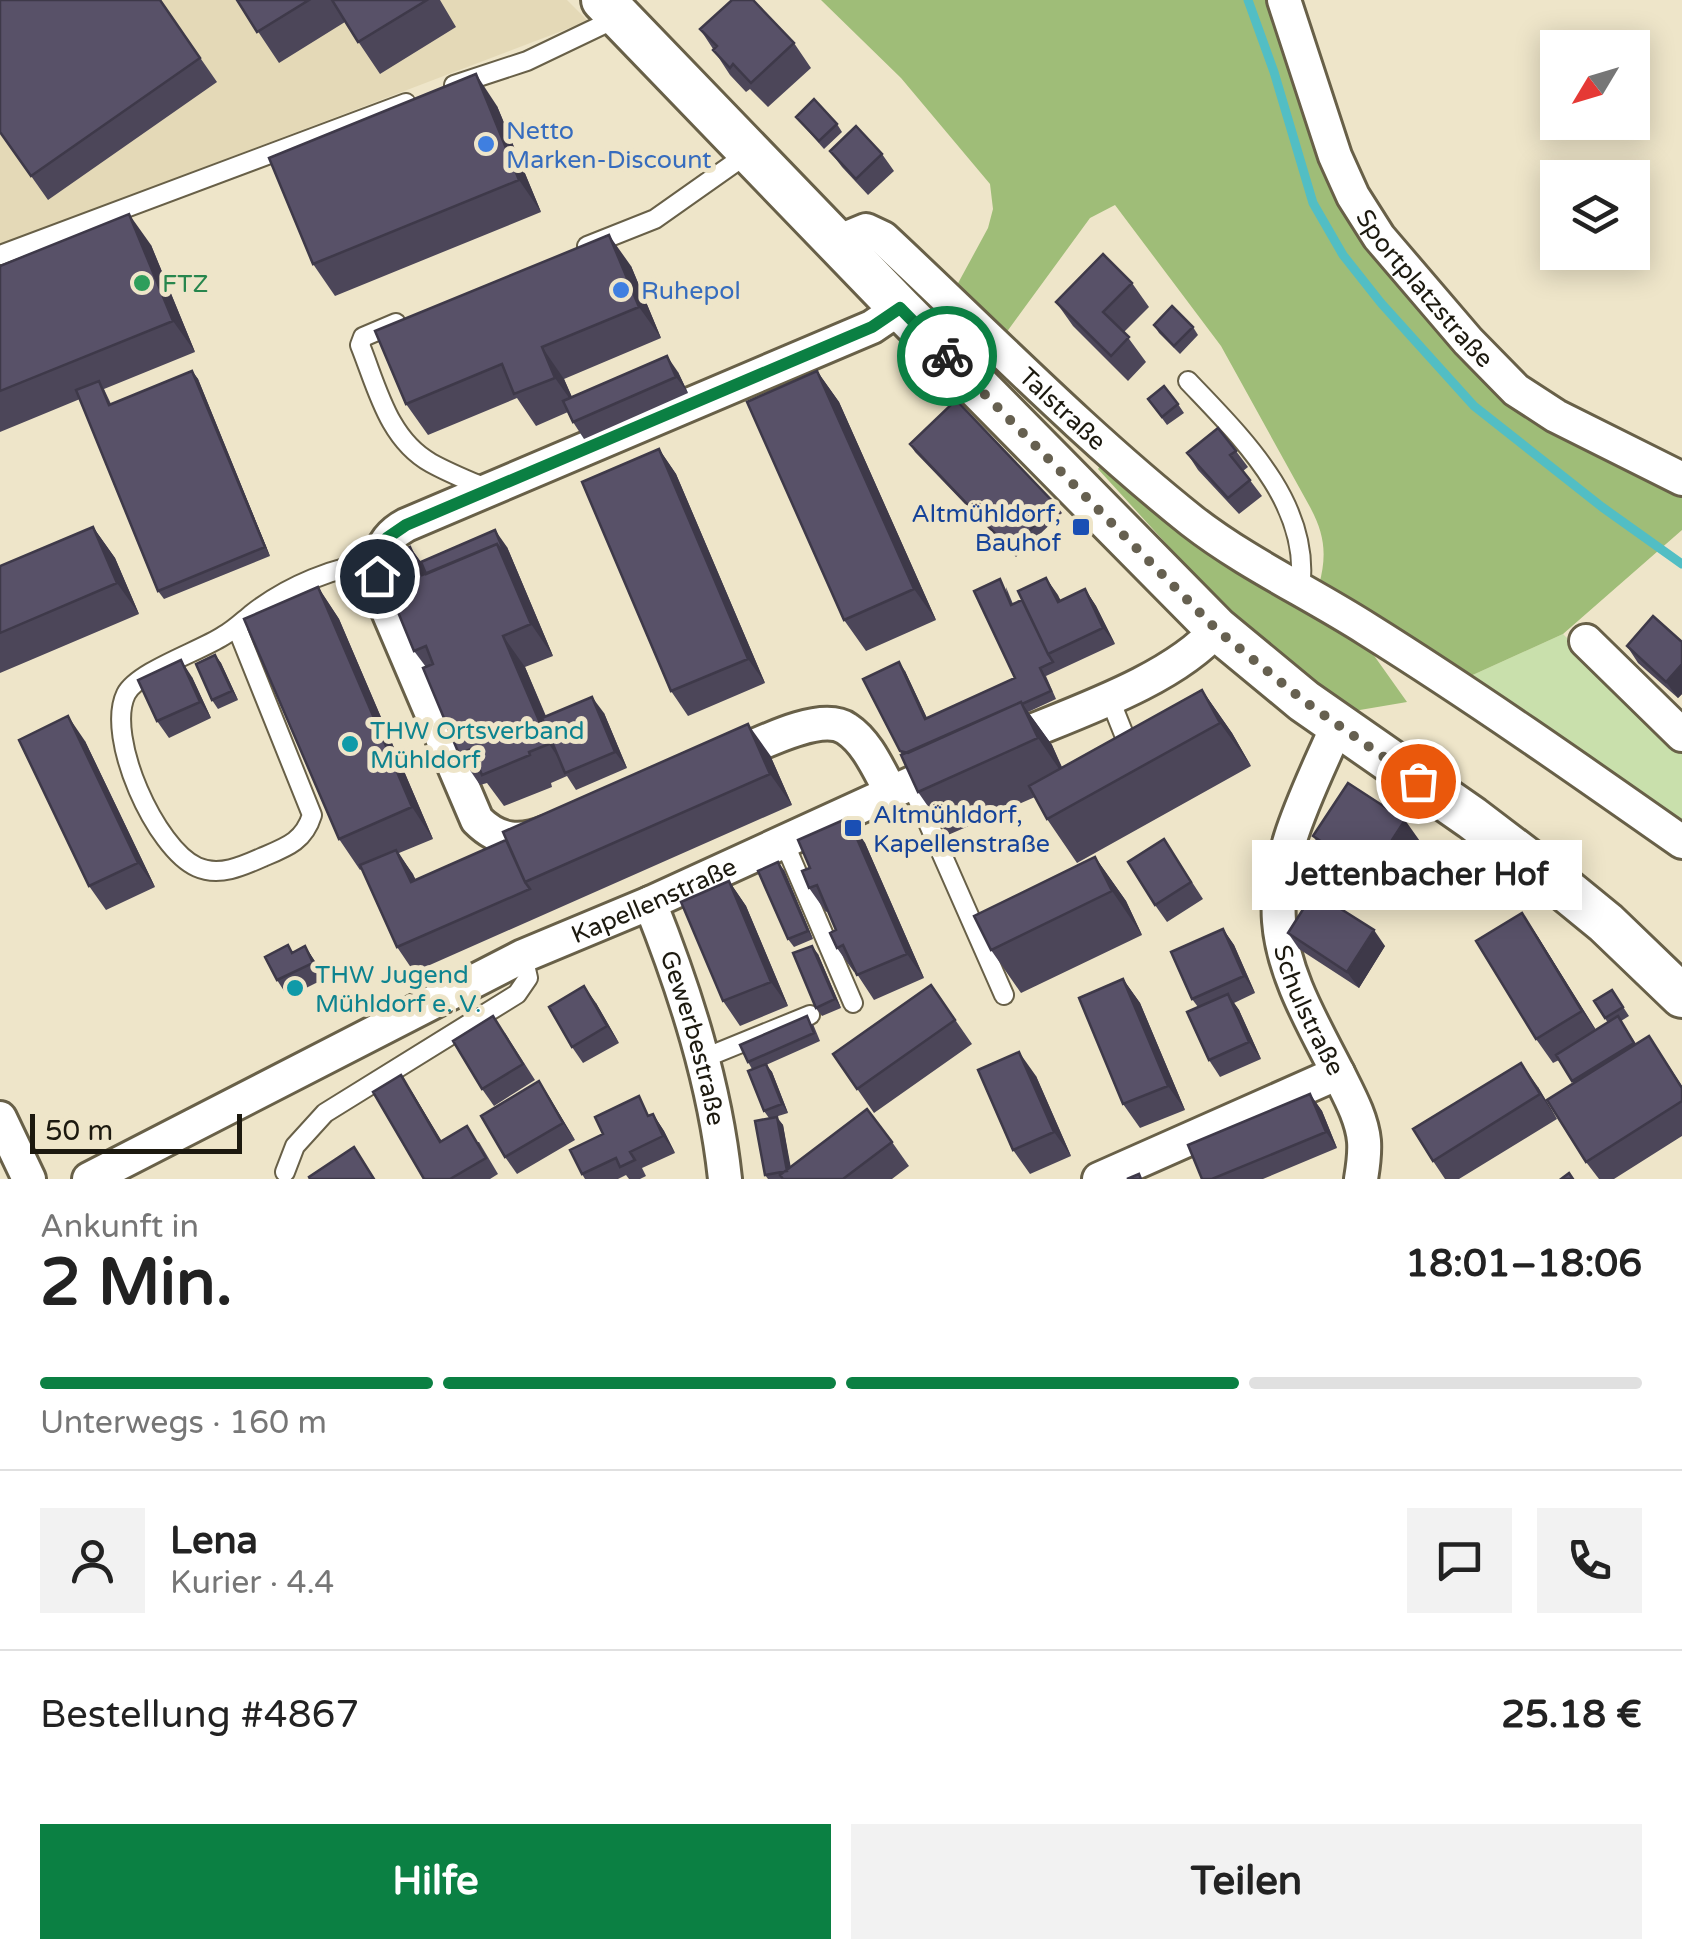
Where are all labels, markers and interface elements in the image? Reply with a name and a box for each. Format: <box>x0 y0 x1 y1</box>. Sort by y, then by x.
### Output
north arrow <box>1540 30 1650 140</box>
map controls <box>1540 30 1650 270</box>
place label: Netto Marken-Discount <box>506 116 712 175</box>
marker: Netto Marken-Discount <box>475 133 497 155</box>
button: layers <box>1540 160 1650 270</box>
street label: Sportplatzstraße <box>1349 204 1499 374</box>
place label: FTZ <box>162 269 208 299</box>
marker: FTZ <box>131 272 153 294</box>
place label: Ruhepol <box>641 276 741 306</box>
marker: Ruhepol <box>610 279 632 301</box>
courier <box>897 306 997 406</box>
icon: bike <box>920 329 975 384</box>
street label: Talstraße <box>1012 361 1112 457</box>
place label: Altmühldorf, Bauhof <box>911 499 1061 558</box>
marker: Altmühldorf, Bauhof <box>1070 516 1092 538</box>
pin <box>335 534 420 619</box>
icon: home <box>350 549 405 604</box>
place label: THW Ortsverband Mühldorf <box>370 716 585 775</box>
marker: THW Ortsverband Mühldorf <box>339 733 361 755</box>
pin <box>1376 739 1461 824</box>
icon: bag <box>1391 754 1446 809</box>
place label: Altmühldorf, Kapellenstraße <box>873 800 1050 859</box>
marker: Altmühldorf, Kapellenstraße <box>842 817 864 839</box>
callout: Jettenbacher Hof <box>1253 841 1583 911</box>
street label: Kapellenstraße <box>567 852 741 950</box>
text: Jettenbacher Hof <box>1285 856 1549 894</box>
street label: Schulstraße <box>1267 942 1351 1081</box>
street label: Gewerbestraße <box>653 946 731 1128</box>
place label: THW Jugend Mühldorf e. V. <box>315 960 481 1019</box>
marker: THW Jugend Mühldorf e. V. <box>284 977 306 999</box>
scale bar <box>30 1109 242 1154</box>
text: 50 m <box>45 1114 113 1148</box>
text: Ankunft in <box>40 1208 199 1246</box>
text: 18:01–18:06 <box>1405 1241 1642 1287</box>
text: 2 Min. <box>40 1244 233 1323</box>
text: Unterwegs · 160 m <box>40 1404 327 1442</box>
button: person <box>40 1508 145 1613</box>
button: chat <box>1407 1508 1512 1613</box>
button: phone <box>1537 1508 1642 1613</box>
text: Lena <box>170 1518 258 1564</box>
text: Kurier · 4.4 <box>170 1564 334 1602</box>
text: Bestellung #4867 <box>40 1692 359 1738</box>
text: 25.18 € <box>1501 1692 1642 1738</box>
button: Hilfe <box>40 1824 831 1939</box>
button: Teilen <box>851 1824 1642 1939</box>

